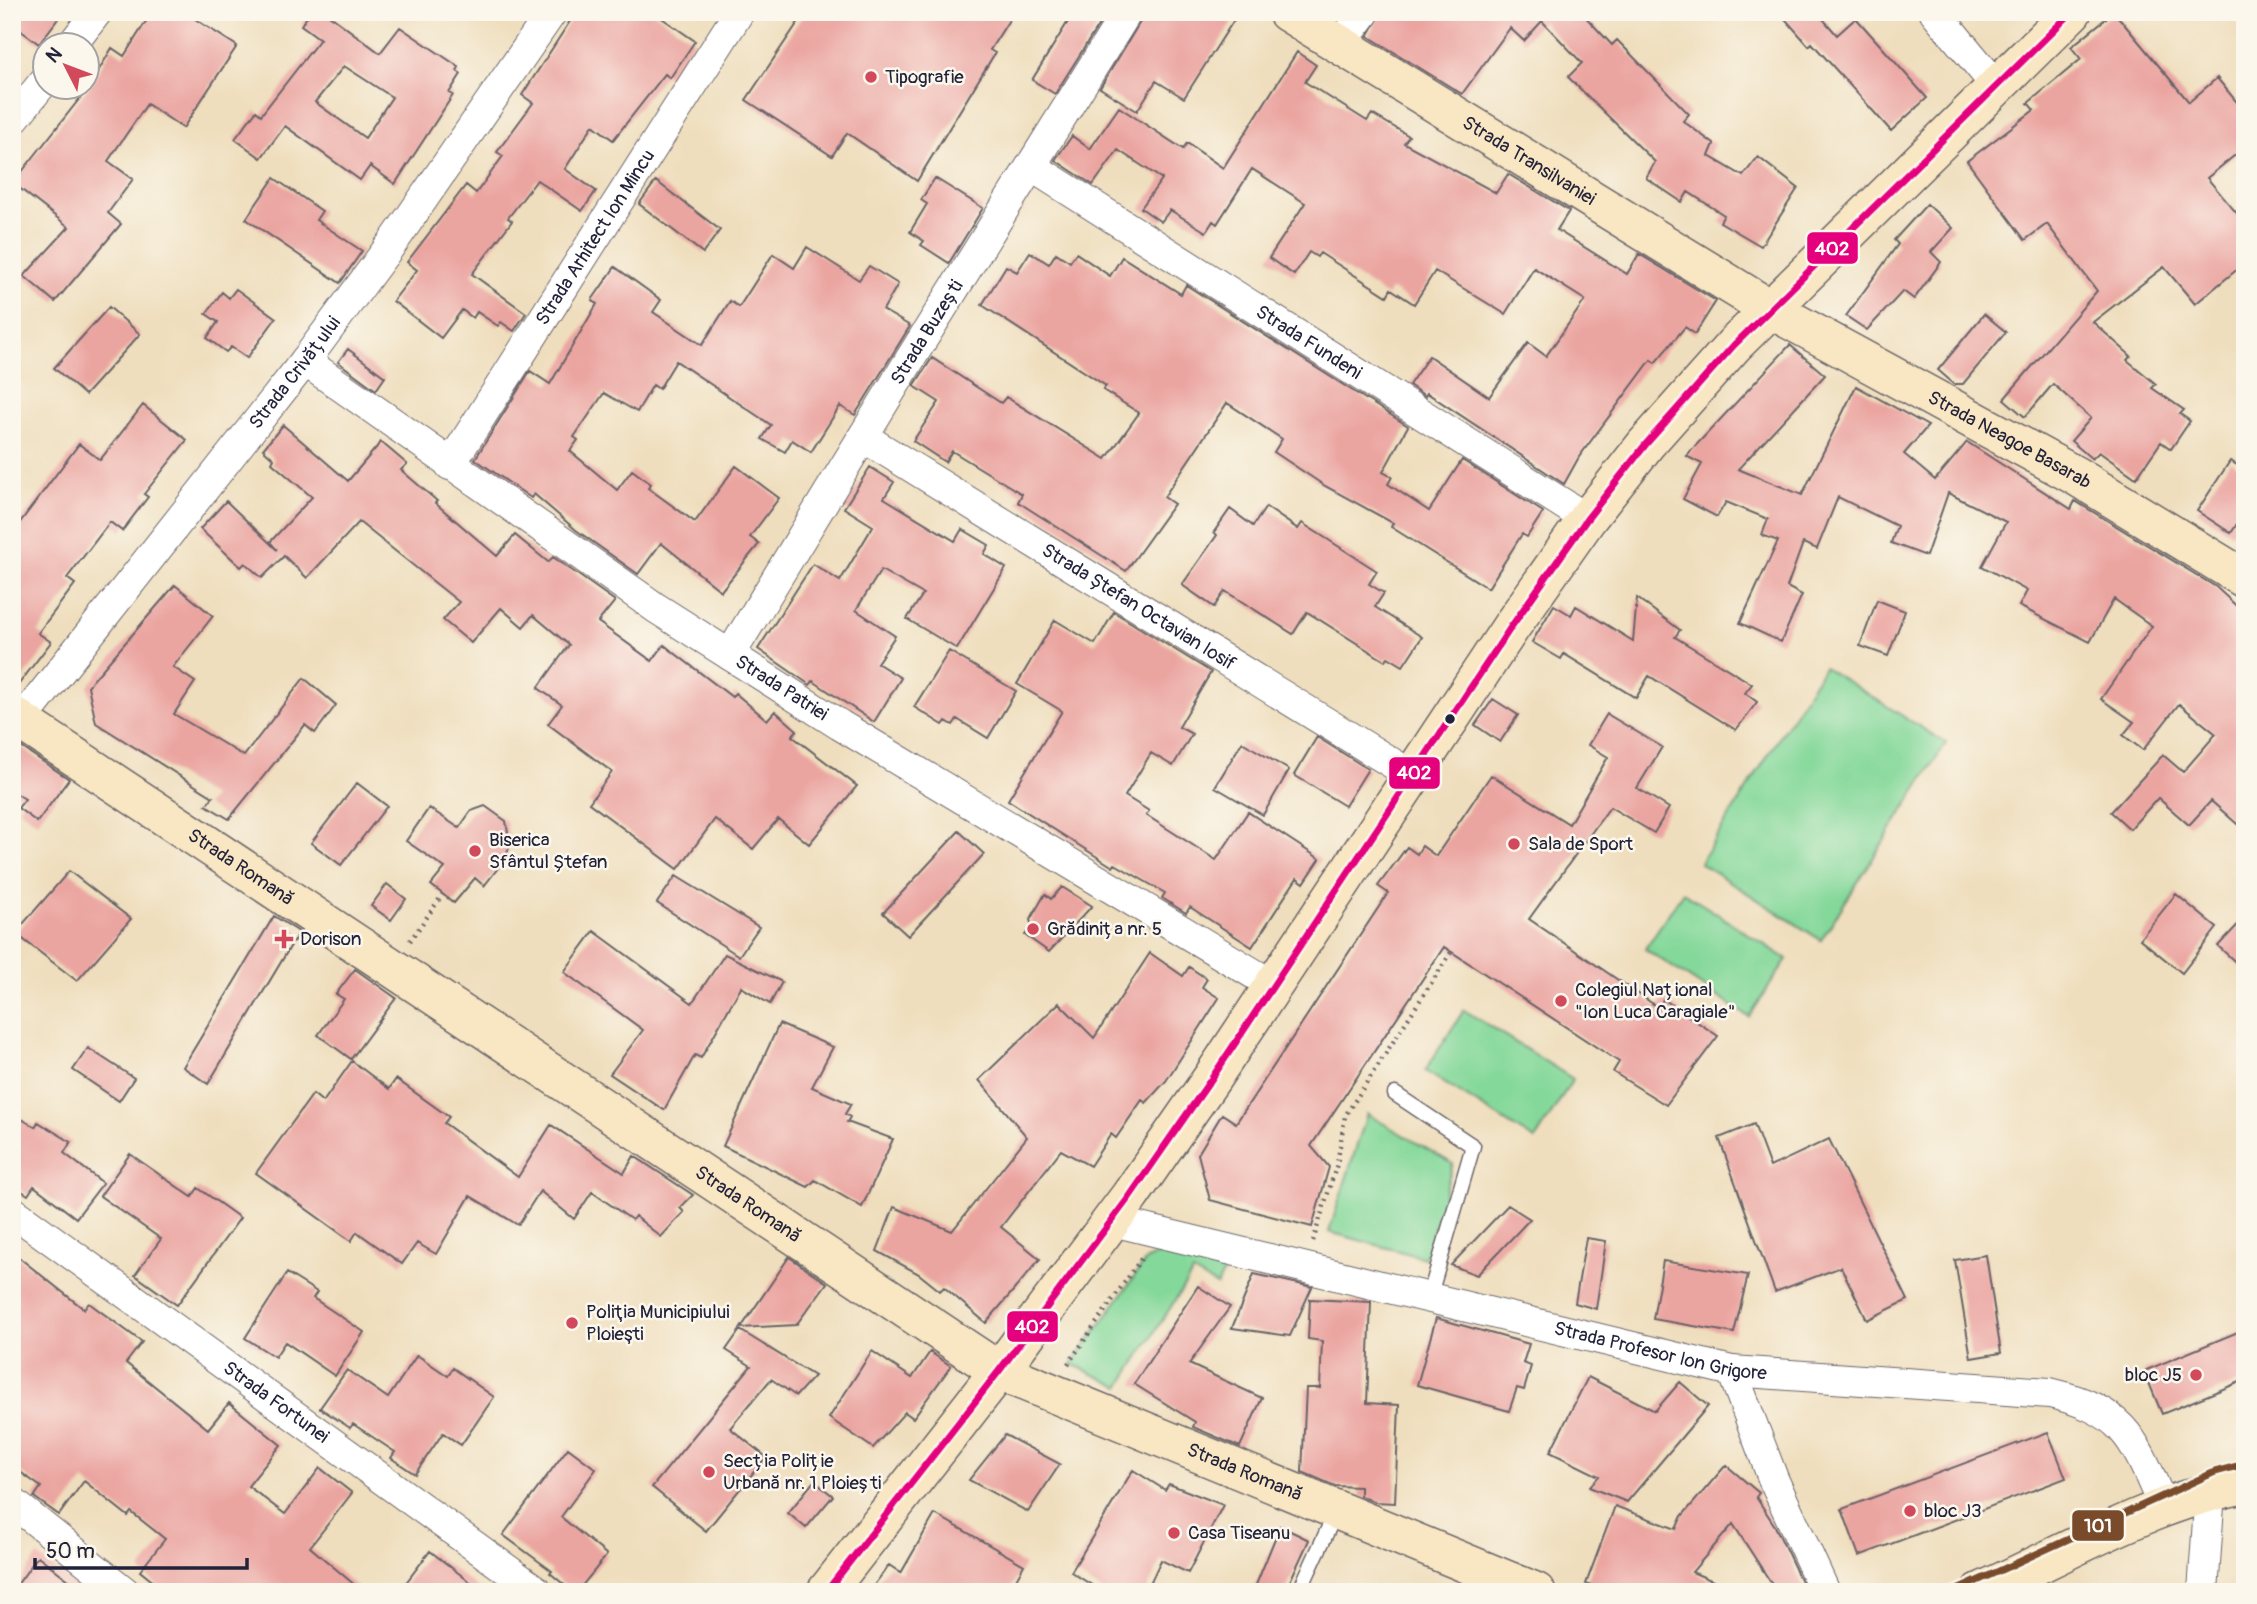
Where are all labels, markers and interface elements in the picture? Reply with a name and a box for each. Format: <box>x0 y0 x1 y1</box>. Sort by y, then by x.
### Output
north arrow <box>32 32 102 102</box>
text: N <box>41 42 67 68</box>
place label: Tipografie <box>885 65 964 89</box>
marker: Tipografie <box>863 69 879 85</box>
street label: Strada Transilvaniei <box>1458 111 1600 211</box>
street label: Strada Arhitect Ion Mincu <box>530 145 660 330</box>
line badge: 402 <box>1806 231 1859 265</box>
text: 402 <box>1815 237 1850 261</box>
street label: Strada Buzești <box>885 276 969 389</box>
street label: Strada Fundeni <box>1251 300 1366 385</box>
street label: Strada Crivățului <box>244 312 346 434</box>
street label: Strada Neagoe Basarab <box>1924 385 2096 495</box>
street label: Strada Ștefan Octavian Iosif <box>1037 538 1241 676</box>
street label: Strada Patriei <box>731 649 832 726</box>
unlabelled marker <box>1443 712 1457 726</box>
line badge: 402 <box>1388 756 1441 790</box>
text: 402 <box>1397 761 1432 785</box>
street label: Strada Romană <box>183 823 299 911</box>
place label: Biserica Sfântul Ștefan <box>489 828 607 874</box>
place label: Sala de Sport <box>1528 832 1633 856</box>
marker: Sala de Sport <box>1506 836 1522 852</box>
marker: Biserica Sfântul Ștefan <box>467 843 483 859</box>
place label: Grădinița nr. 5 <box>1047 917 1162 941</box>
marker: Grădinița nr. 5 <box>1025 921 1041 937</box>
place label: Dorison <box>300 927 362 951</box>
marker: Dorison <box>274 929 294 949</box>
place label: Colegiul Național "Ion Luca Caragiale" <box>1575 978 1735 1024</box>
marker: Colegiul Național "Ion Luca Caragiale" <box>1553 993 1569 1009</box>
street label: Strada Romană <box>690 1160 806 1248</box>
place label: Poliţia Municipiului Ploieşti <box>586 1300 730 1346</box>
line badge: 402 <box>1006 1310 1059 1343</box>
marker: Poliţia Municipiului Ploieşti <box>564 1315 580 1331</box>
text: 402 <box>1015 1315 1050 1339</box>
street label: Strada Profesor Ion Grigore <box>1552 1316 1768 1385</box>
street label: Strada Fortunei <box>218 1356 334 1449</box>
place label: bloc J5 <box>2125 1363 2182 1387</box>
marker: bloc J5 <box>2188 1367 2204 1383</box>
street label: Strada Romană <box>1183 1438 1306 1507</box>
place label: Secția Poliție Urbană nr. 1 Ploiești <box>723 1449 881 1495</box>
marker: Secția Poliție Urbană nr. 1 Ploiești <box>701 1464 717 1480</box>
place label: bloc J3 <box>1924 1499 1982 1523</box>
marker: bloc J3 <box>1902 1503 1918 1519</box>
line badge: 101 <box>2071 1509 2125 1542</box>
text: 101 <box>2084 1514 2112 1538</box>
place label: Casa Tiseanu <box>1188 1521 1290 1545</box>
marker: Casa Tiseanu <box>1166 1525 1182 1541</box>
scale bar <box>35 1527 247 1571</box>
text: 50 m <box>46 1538 95 1565</box>

